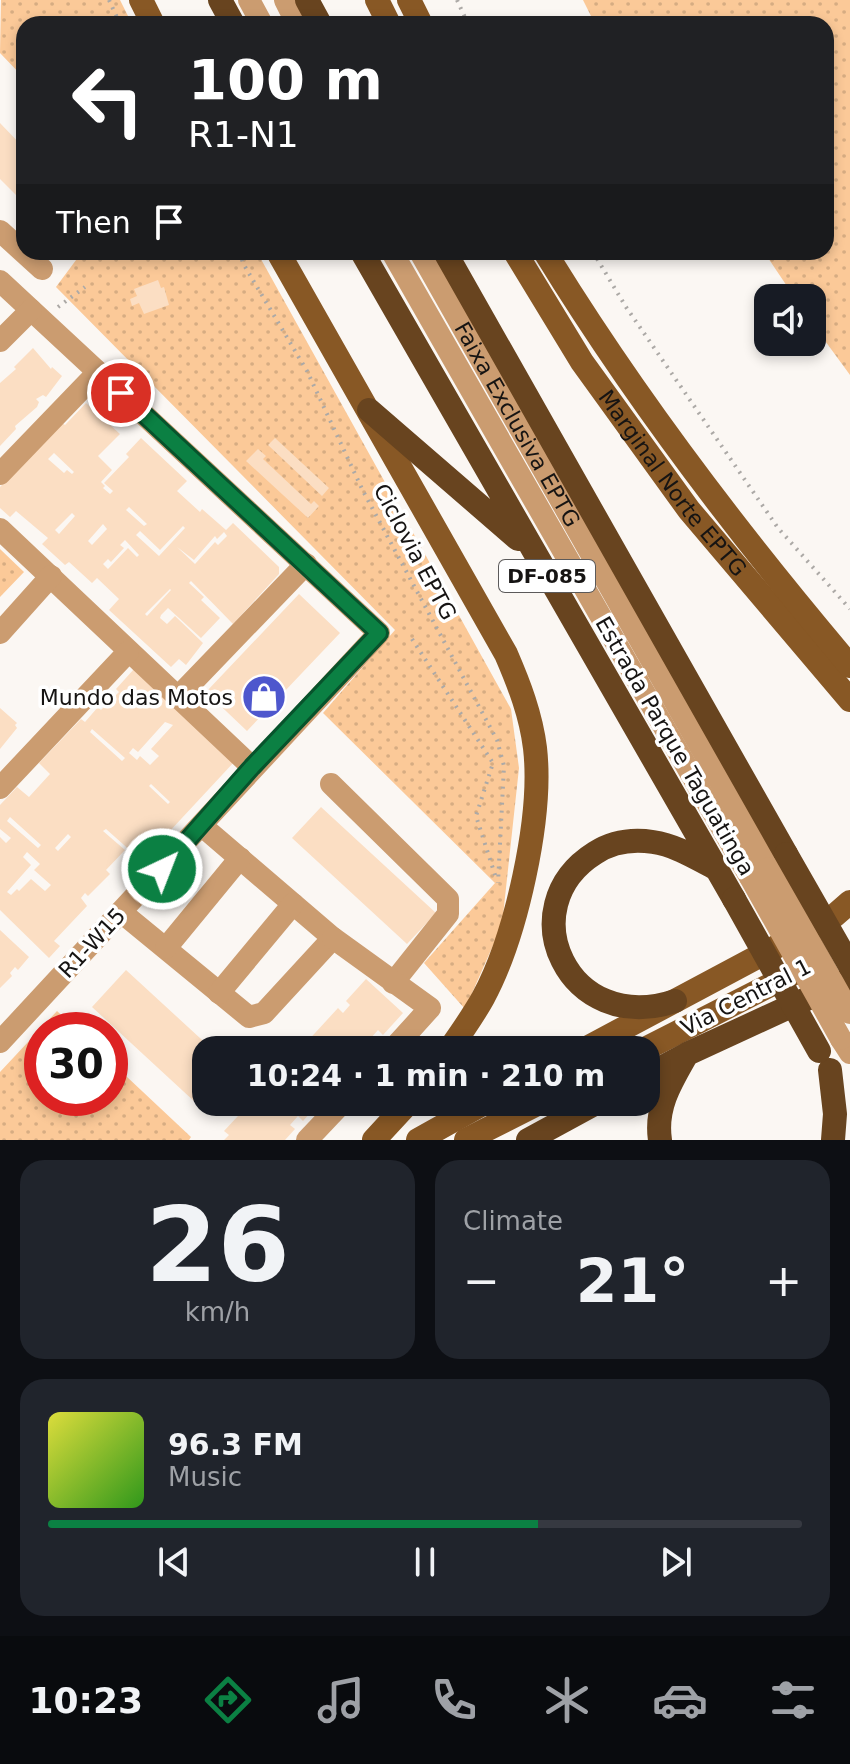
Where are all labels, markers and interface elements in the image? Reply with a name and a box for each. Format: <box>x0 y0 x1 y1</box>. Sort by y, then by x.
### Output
text: 100 m <box>188 47 383 112</box>
icon: left <box>56 48 160 152</box>
text: R1-N1 <box>188 114 299 155</box>
icon: arrive <box>147 200 191 244</box>
text: Then <box>56 205 131 240</box>
map controls <box>754 284 826 356</box>
button: sound <box>754 284 826 356</box>
street label: Faixa Exclusiva EPTG <box>450 317 585 531</box>
pin <box>87 359 155 427</box>
icon: arrive <box>99 371 143 415</box>
street label: Marginal Norte EPTG <box>594 385 752 581</box>
street label: Ciclovia EPTG <box>369 480 461 624</box>
road number: DF-085 <box>499 560 595 592</box>
street label: Estrada Parque Taguatinga <box>591 612 759 880</box>
shop icon: Mundo das Motos <box>240 673 288 721</box>
place label: Mundo das Motos <box>40 685 233 710</box>
position arrow <box>120 827 204 911</box>
street label: R1-W15 <box>54 903 130 983</box>
street label: Via Central 1 <box>677 954 815 1040</box>
speed limit sign: 30 <box>24 1012 128 1116</box>
text: 10:24 · 1 min · 210 m <box>247 1058 605 1093</box>
text: 26 <box>145 1184 290 1306</box>
text: Climate <box>463 1206 563 1236</box>
text: 21° <box>576 1246 689 1316</box>
text: − <box>463 1255 500 1306</box>
text: + <box>765 1255 802 1306</box>
text: km/h <box>185 1297 250 1327</box>
text: 96.3 FM <box>168 1427 303 1462</box>
text: Music <box>168 1462 242 1492</box>
icon: previous <box>152 1540 196 1584</box>
icon: pause <box>403 1540 447 1584</box>
icon: next <box>654 1540 698 1584</box>
icon: directions <box>200 1672 256 1728</box>
icon: music <box>313 1672 369 1728</box>
icon: phone <box>426 1672 482 1728</box>
icon: climate <box>539 1672 595 1728</box>
icon: car <box>652 1672 708 1728</box>
icon: filters <box>765 1672 821 1728</box>
text: 10:23 <box>29 1680 143 1721</box>

